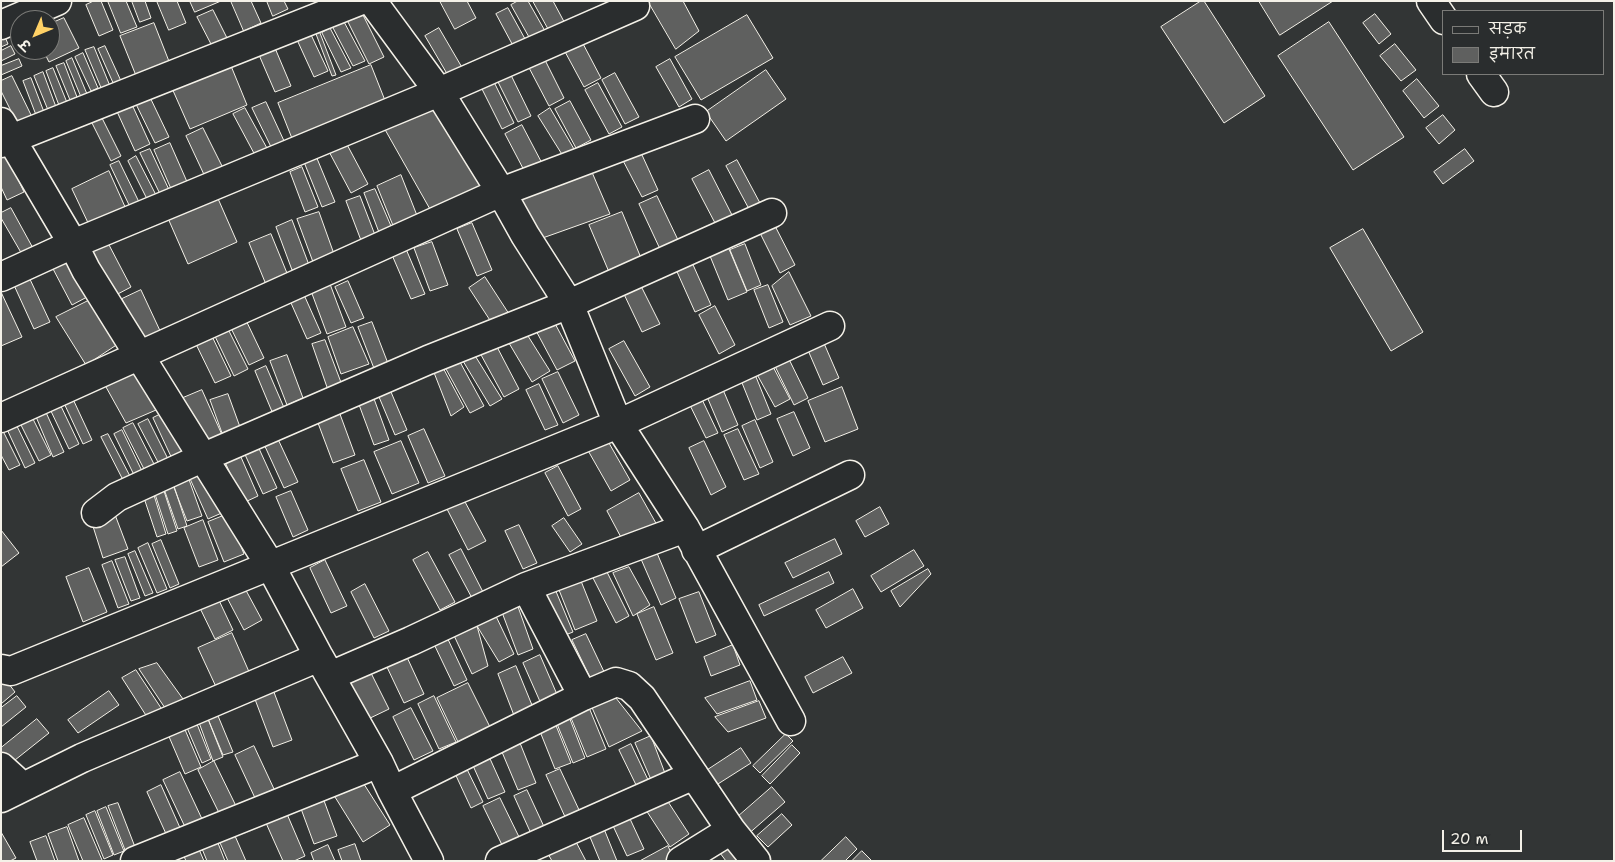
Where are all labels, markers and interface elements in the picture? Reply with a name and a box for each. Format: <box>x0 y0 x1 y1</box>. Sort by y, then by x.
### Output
north arrow <box>10 10 60 60</box>
legend <box>1442 10 1605 75</box>
text: सड़क <box>1489 19 1526 39</box>
text: उ <box>15 35 35 55</box>
text: इमारत <box>1489 44 1535 64</box>
scale bar <box>1445 820 1525 852</box>
text: 20 m <box>1450 829 1489 849</box>

